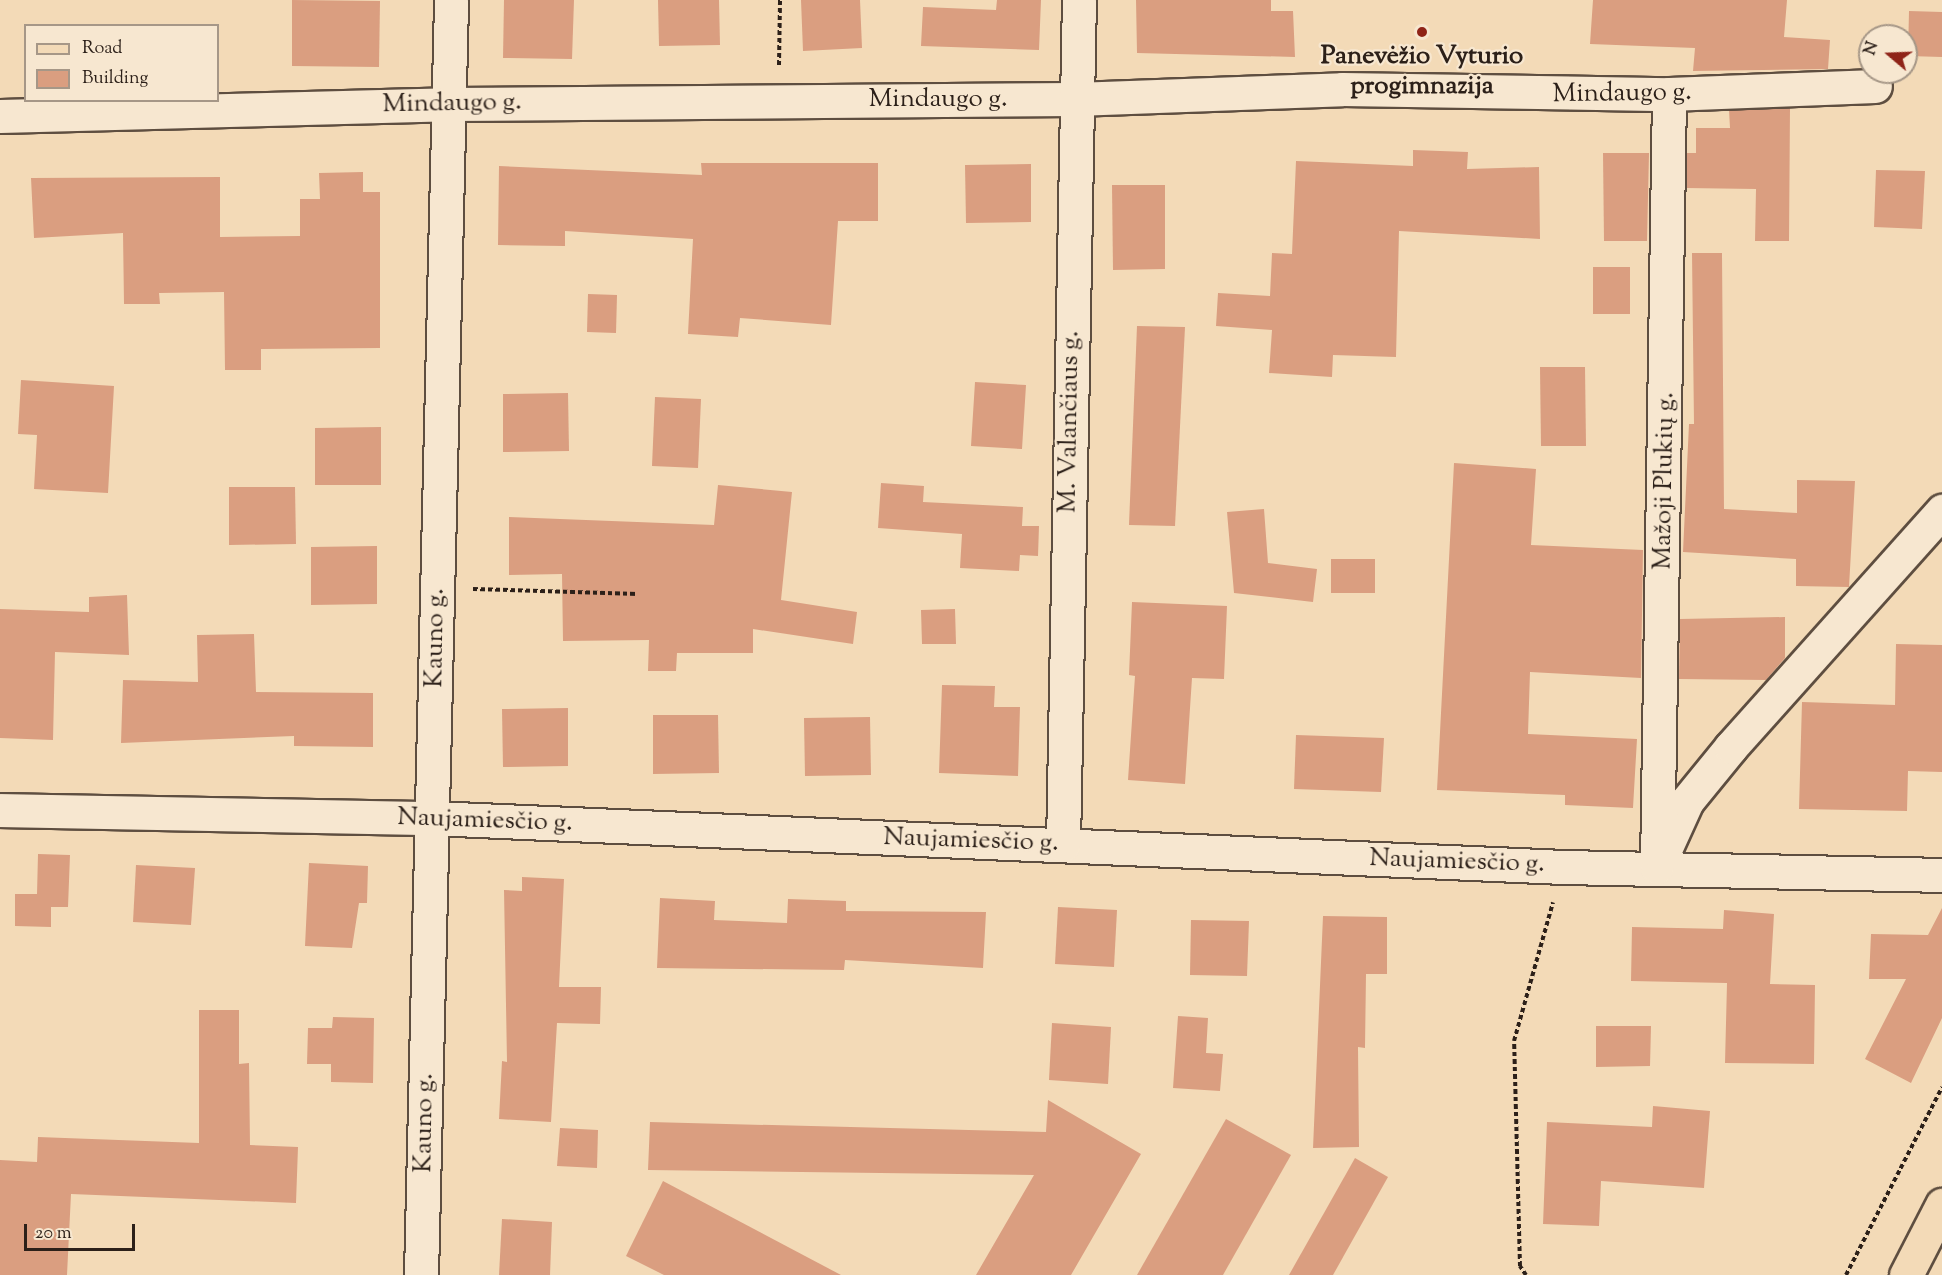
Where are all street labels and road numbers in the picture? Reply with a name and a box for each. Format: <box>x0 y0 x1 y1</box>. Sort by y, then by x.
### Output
street label: Mindaugo g. <box>1552 77 1692 111</box>
street label: Mindaugo g. <box>868 84 1008 116</box>
street label: Mindaugo g. <box>382 87 522 121</box>
street label: M. Valančiaus g. <box>1053 330 1087 514</box>
street label: Mažoji Plukių g. <box>1648 392 1682 570</box>
street label: Kauno g. <box>420 588 452 688</box>
street label: Naujamiesčio g. <box>397 802 573 840</box>
street label: Naujamiesčio g. <box>883 822 1059 860</box>
street label: Naujamiesčio g. <box>1369 843 1545 881</box>
street label: Kauno g. <box>409 1073 441 1173</box>

